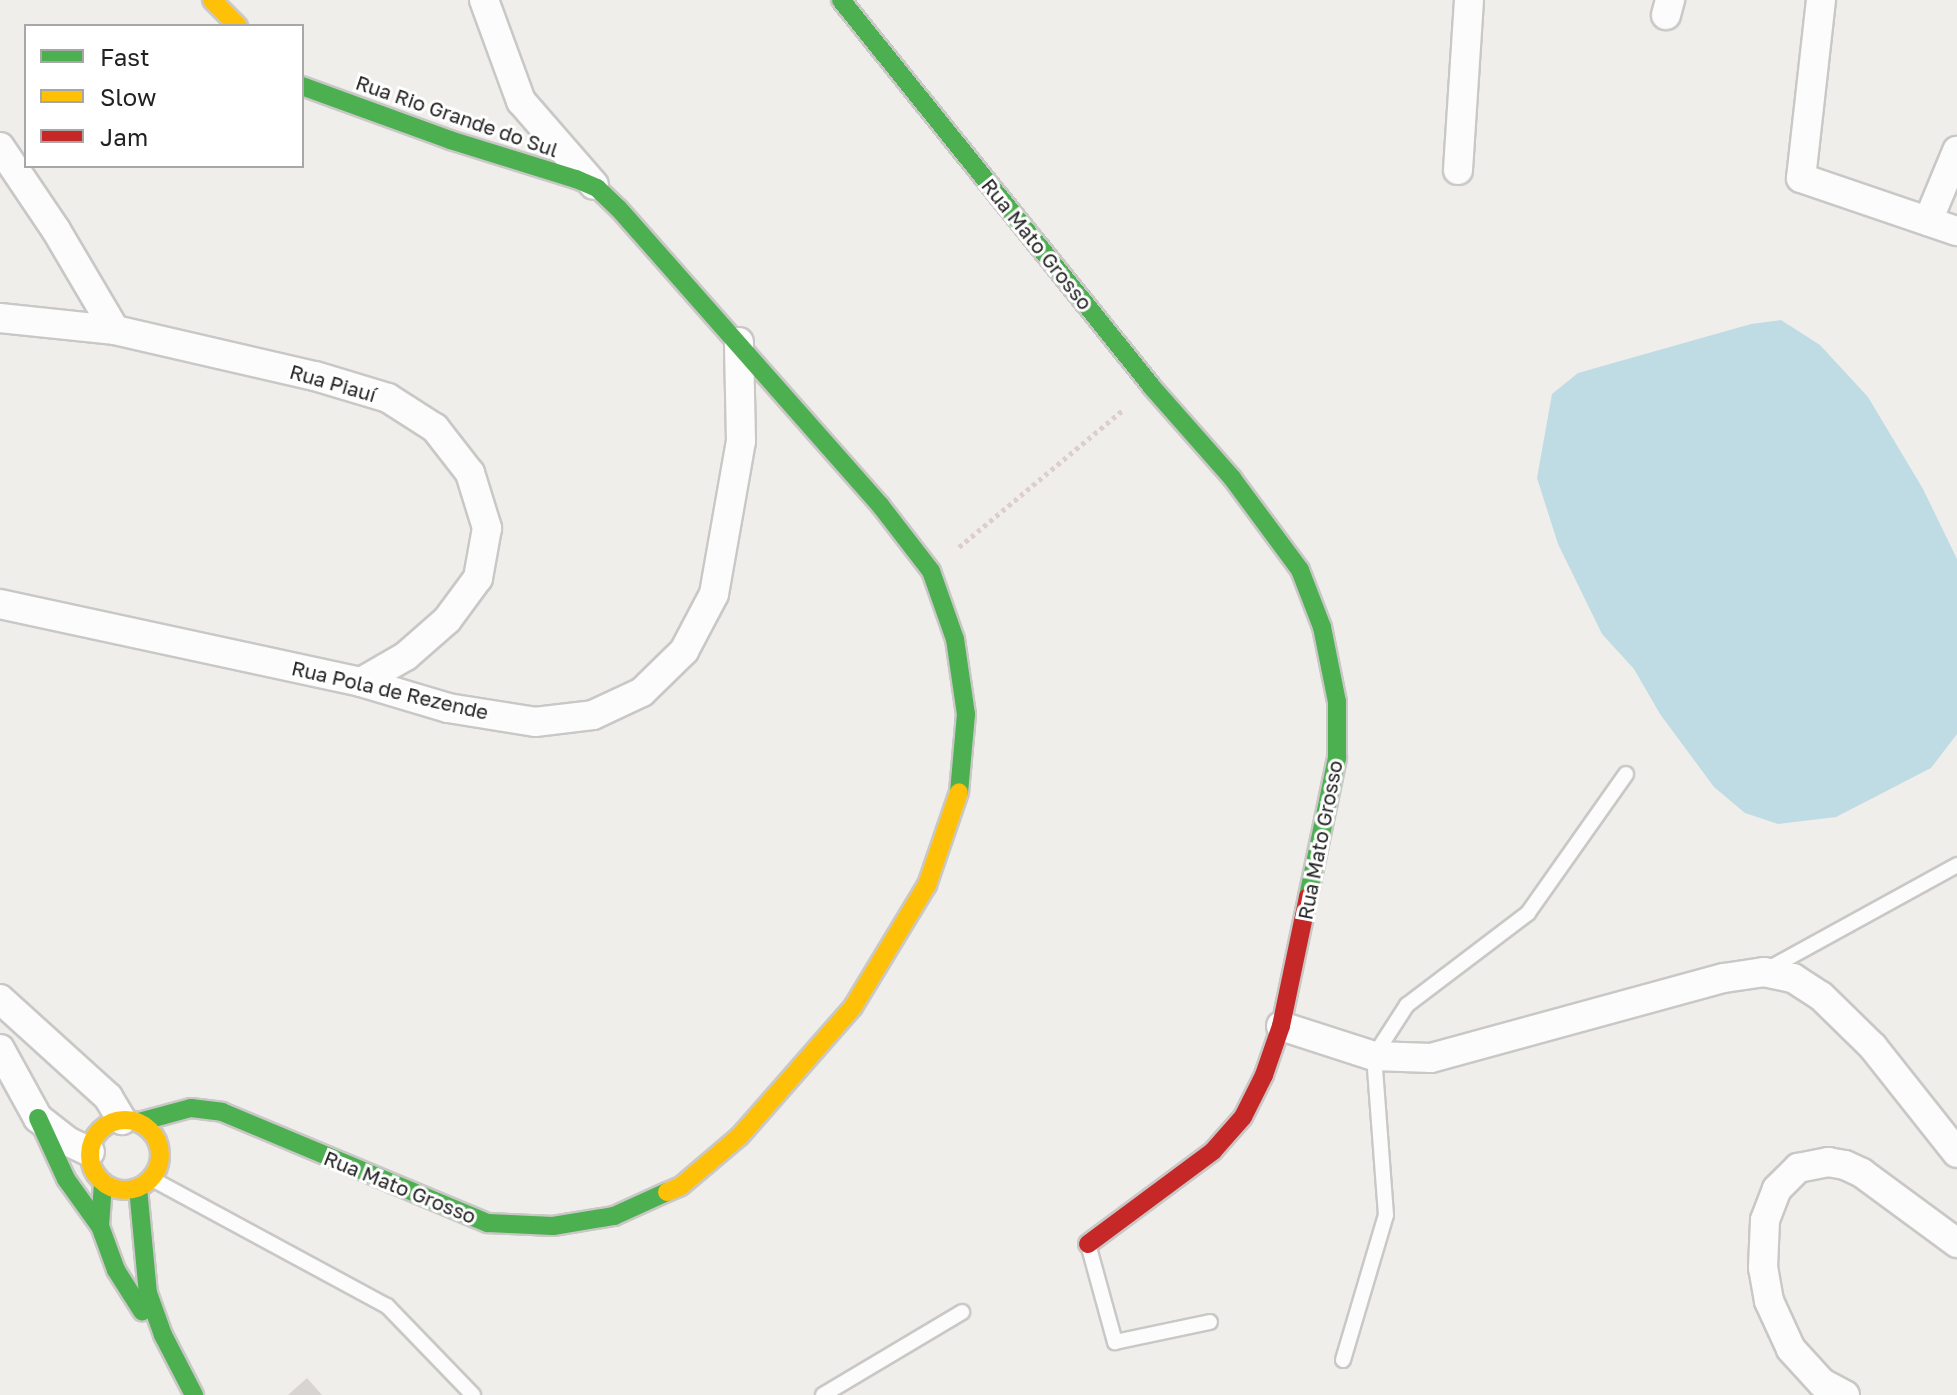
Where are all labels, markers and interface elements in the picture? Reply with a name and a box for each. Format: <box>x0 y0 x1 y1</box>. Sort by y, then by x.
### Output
legend <box>24 24 304 168</box>
text: Fast <box>100 42 150 71</box>
street label: Rua Rio Grande do Sul <box>353 70 561 162</box>
text: Slow <box>100 82 156 111</box>
text: Jam <box>100 122 148 151</box>
street label: Rua Mato Grosso <box>977 174 1097 314</box>
street label: Rua Piauí <box>287 359 379 407</box>
street label: Rua Pola de Rezende <box>289 656 491 724</box>
street label: Rua Mato Grosso <box>1293 758 1347 922</box>
street label: Rua Mato Grosso <box>320 1146 480 1228</box>

